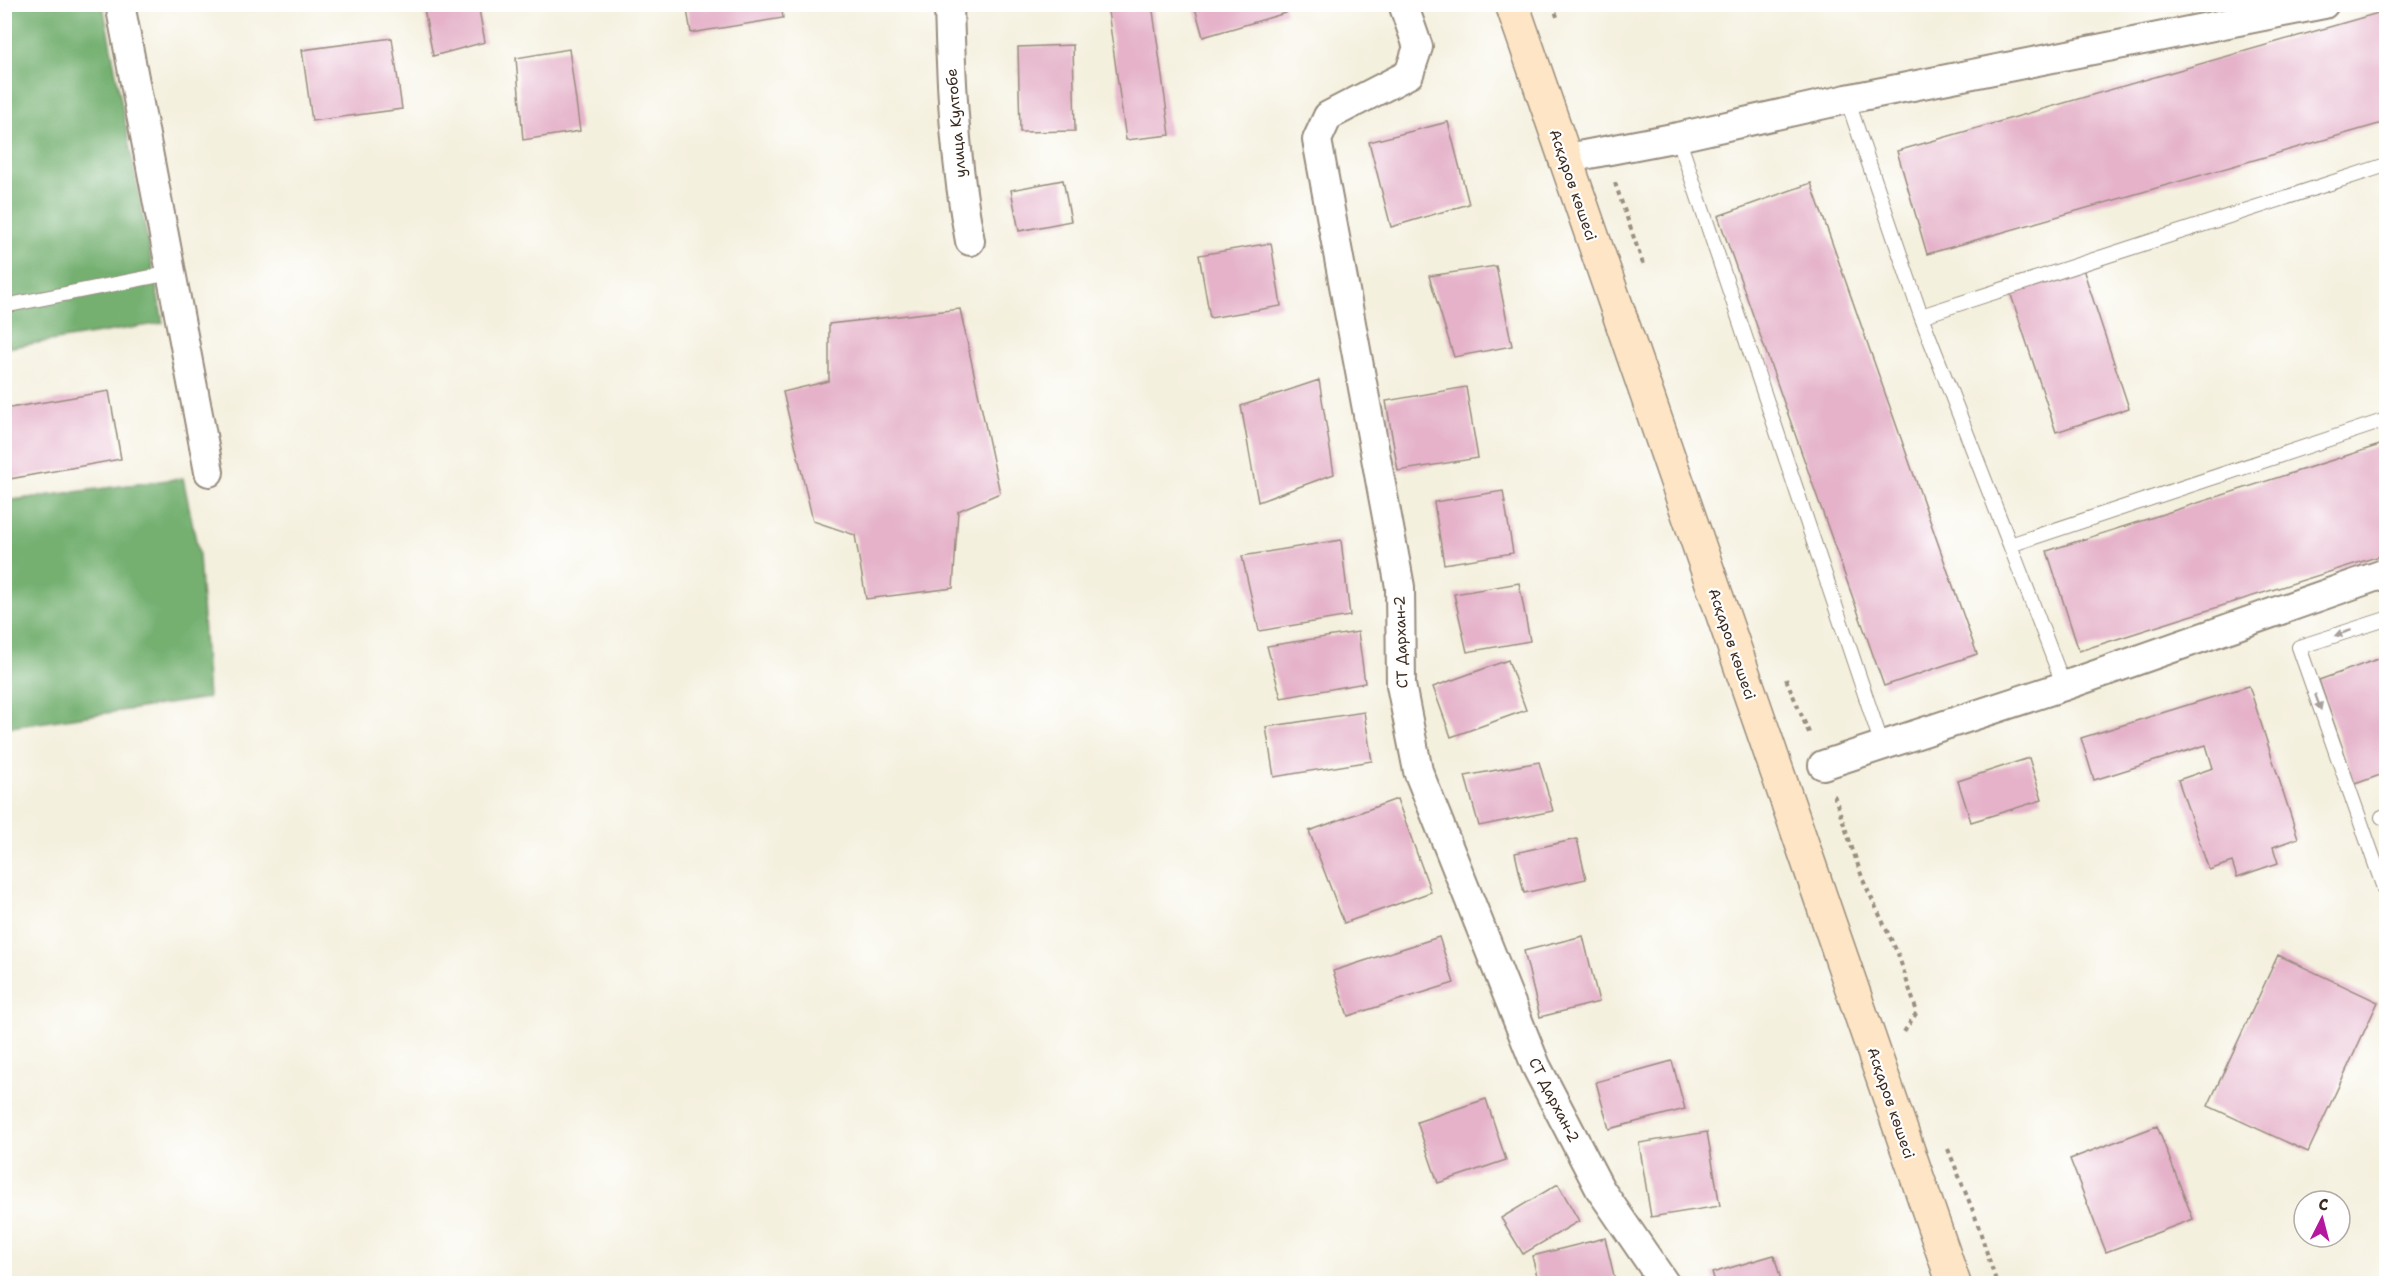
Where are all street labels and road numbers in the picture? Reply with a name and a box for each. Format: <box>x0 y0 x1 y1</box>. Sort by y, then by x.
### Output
street label: улица Култобе <box>941 68 971 178</box>
street label: Асқаров көшесі <box>1545 127 1601 243</box>
street label: Асқаров көшесі <box>1704 586 1760 702</box>
street label: СТ Дархан-2 <box>1389 595 1413 689</box>
street label: Асқаров көшесі <box>1863 1045 1919 1161</box>
street label: СТ Дархан-2 <box>1524 1054 1584 1146</box>

